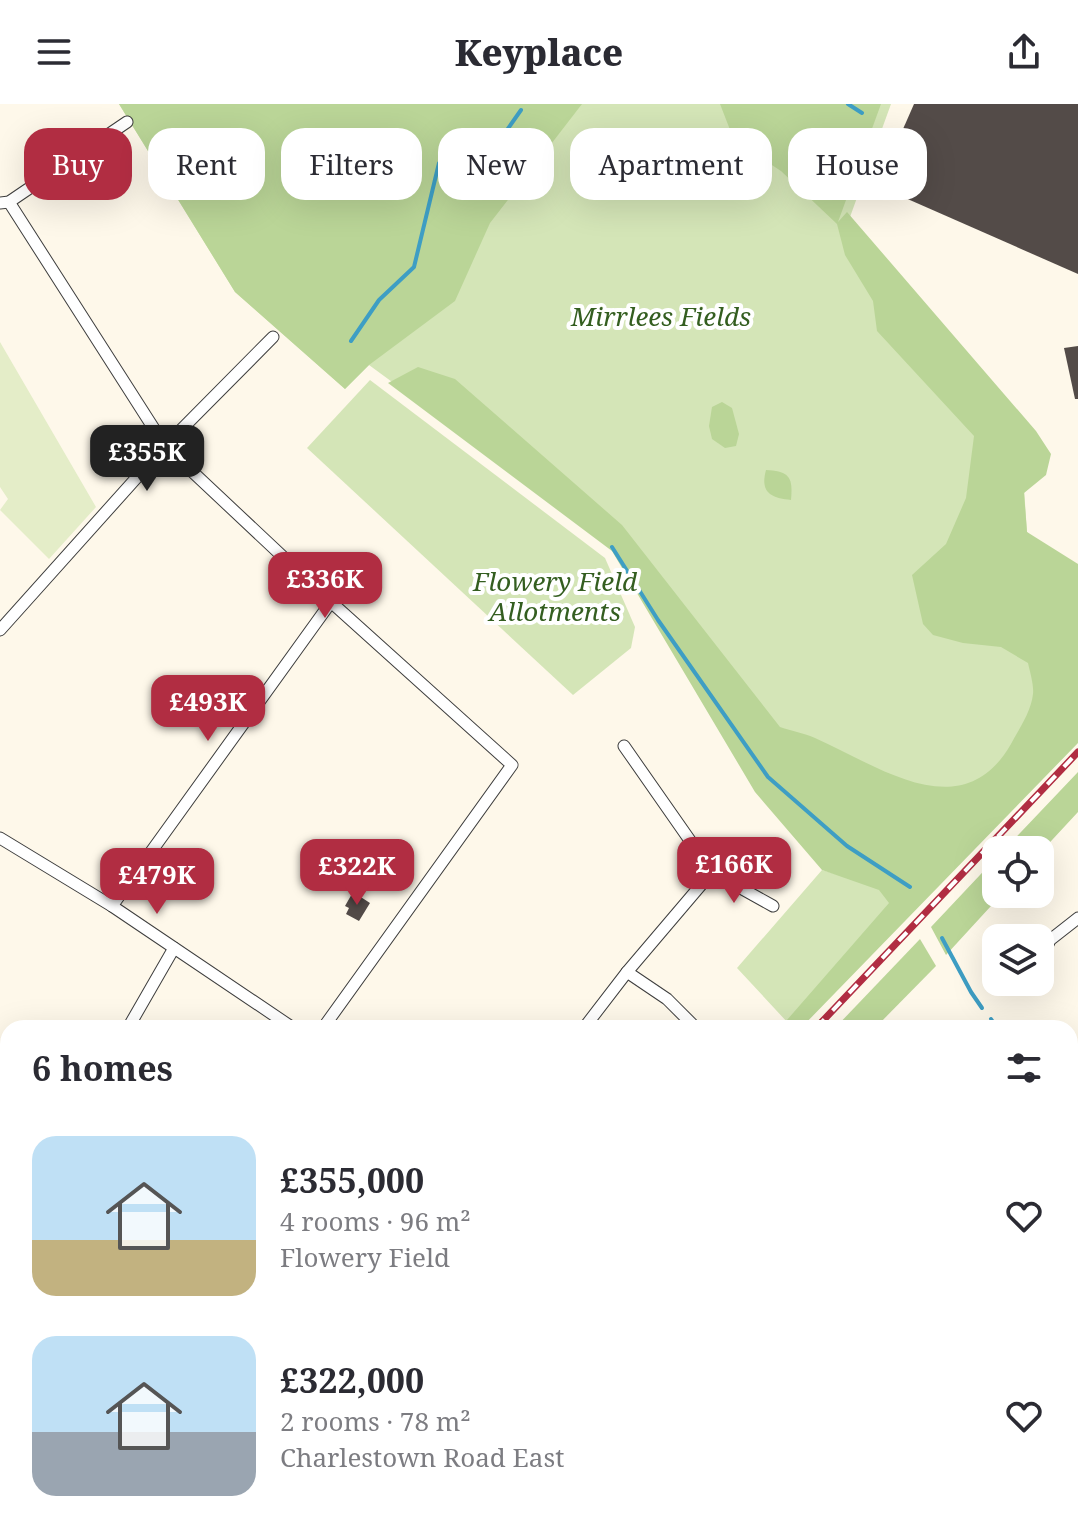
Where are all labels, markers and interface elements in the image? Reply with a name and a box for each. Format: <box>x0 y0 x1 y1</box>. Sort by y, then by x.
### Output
text: Keyplace <box>455 28 623 77</box>
icon: menu <box>32 30 76 74</box>
icon: share <box>1002 30 1046 74</box>
chip: Buy <box>24 128 132 200</box>
chip: Rent <box>148 128 265 200</box>
chip: Filters <box>281 128 422 200</box>
chip: New <box>438 128 554 200</box>
chip: Apartment <box>570 128 772 200</box>
chip: House <box>788 128 927 200</box>
park label: Mirrlees Fields <box>570 298 751 334</box>
pin: £355K <box>91 425 203 493</box>
text: £355K <box>108 433 186 469</box>
pin: £336K <box>269 552 381 620</box>
text: £336K <box>286 560 364 596</box>
park label: Flowery Field Allotments <box>472 563 638 629</box>
pin: £493K <box>152 675 264 743</box>
text: £493K <box>169 683 247 719</box>
map controls <box>982 836 1054 996</box>
button: locate <box>982 836 1054 908</box>
pin: £166K <box>678 837 790 905</box>
pin: £322K <box>301 839 413 907</box>
text: £166K <box>695 845 773 881</box>
text: £322K <box>318 847 396 883</box>
pin: £479K <box>101 848 213 916</box>
text: £479K <box>118 856 196 892</box>
button: layers <box>982 924 1054 996</box>
text: 6 homes <box>32 1045 173 1091</box>
icon: filters <box>1002 1046 1046 1090</box>
text: £355,000 <box>280 1157 424 1203</box>
icon: home <box>96 1168 192 1264</box>
icon: heart <box>1002 1194 1046 1238</box>
text: 4 rooms · 96 m² <box>280 1203 471 1239</box>
text: Flowery Field <box>280 1239 450 1275</box>
text: £322,000 <box>280 1357 424 1403</box>
icon: home <box>96 1368 192 1464</box>
icon: heart <box>1002 1394 1046 1438</box>
text: 2 rooms · 78 m² <box>280 1403 471 1439</box>
text: Charlestown Road East <box>280 1439 564 1475</box>

